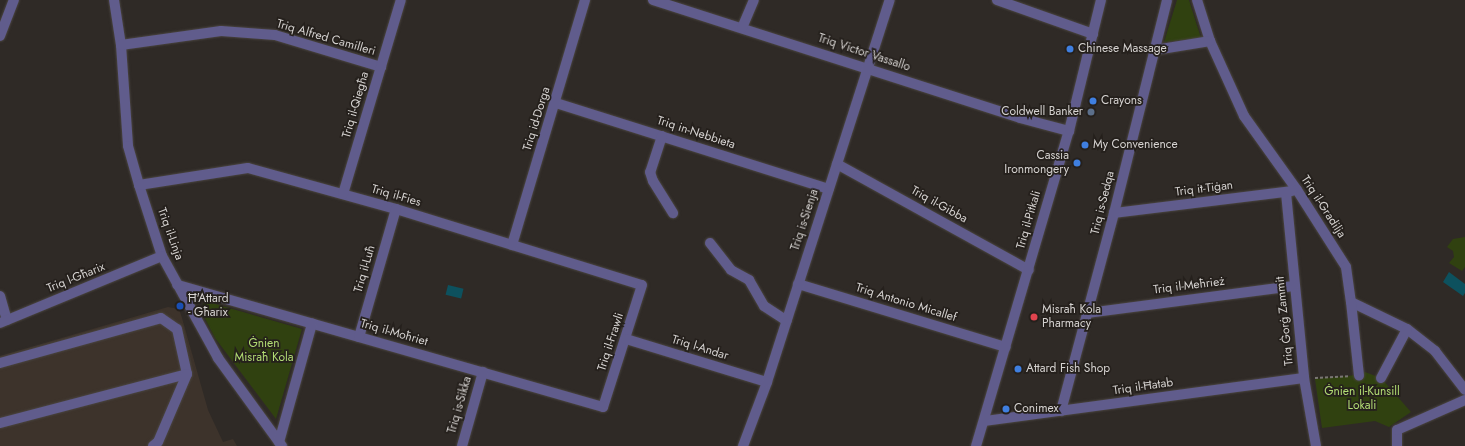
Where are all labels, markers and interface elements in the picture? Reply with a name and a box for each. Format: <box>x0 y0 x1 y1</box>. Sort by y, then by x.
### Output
street label: Triq Alfred Camilleri <box>275 17 377 59</box>
street label: Triq Victor Vassallo <box>816 31 912 75</box>
place label: Chinese Massage <box>1078 42 1167 56</box>
marker: Chinese Massage <box>1065 44 1075 54</box>
street label: Triq il-Qiegħa <box>340 70 372 140</box>
street label: Triq id-Dorga <box>520 85 554 153</box>
place label: Crayons <box>1101 94 1142 108</box>
marker: Crayons <box>1088 96 1098 106</box>
place label: Coldwell Banker <box>1001 105 1083 119</box>
marker: Coldwell Banker <box>1086 107 1096 117</box>
street label: Triq in-Nebbieta <box>655 114 737 152</box>
place label: My Convenience <box>1093 138 1178 152</box>
marker: My Convenience <box>1080 140 1090 150</box>
place label: Cassia Ironmongery <box>1004 149 1069 177</box>
marker: Cassia Ironmongery <box>1072 158 1082 168</box>
street label: Triq is-Sedqa <box>1088 170 1118 236</box>
street label: Triq il-Gradilja <box>1298 173 1348 241</box>
street label: Triq it-Tiġan <box>1174 178 1234 200</box>
street label: Triq il-Fies <box>370 182 422 210</box>
street label: Triq il-Gibba <box>908 184 970 226</box>
street label: Triq is-Sienja <box>788 187 822 253</box>
street label: Triq il-Pitkali <box>1014 189 1044 251</box>
street label: Triq il-Linja <box>154 206 186 262</box>
street label: Triq il-Luħ <box>351 244 379 294</box>
street label: Triq l-Għarix <box>45 260 107 296</box>
street label: Triq il-Meħrież <box>1152 274 1226 298</box>
street label: Triq Ġorġ Zammit <box>1273 276 1297 366</box>
street label: Triq Antonio Micallef <box>854 281 958 325</box>
place label: Ħ'Attard - Għarix <box>188 292 229 320</box>
marker: Ħ'Attard - Għarix <box>175 301 185 311</box>
place label: Misraħ Kola Pharmacy <box>1042 303 1101 331</box>
street label: Triq il-Frawli <box>595 311 627 373</box>
marker: Misraħ Kola Pharmacy <box>1029 312 1039 322</box>
street label: Triq il-Moħriet <box>359 316 429 350</box>
street label: Triq l-Andar <box>670 333 730 363</box>
park label: Ġnien Misraħ Kola <box>235 337 293 365</box>
place label: Attard Fish Shop <box>1026 362 1110 376</box>
marker: Attard Fish Shop <box>1013 364 1023 374</box>
street label: Triq is-Sikka <box>445 375 475 435</box>
street label: Triq il-Ħatab <box>1112 376 1174 398</box>
park label: Ġnien il-Kunsill Lokali <box>1324 385 1400 413</box>
place label: Conimex <box>1014 402 1059 416</box>
marker: Conimex <box>1001 404 1011 414</box>

